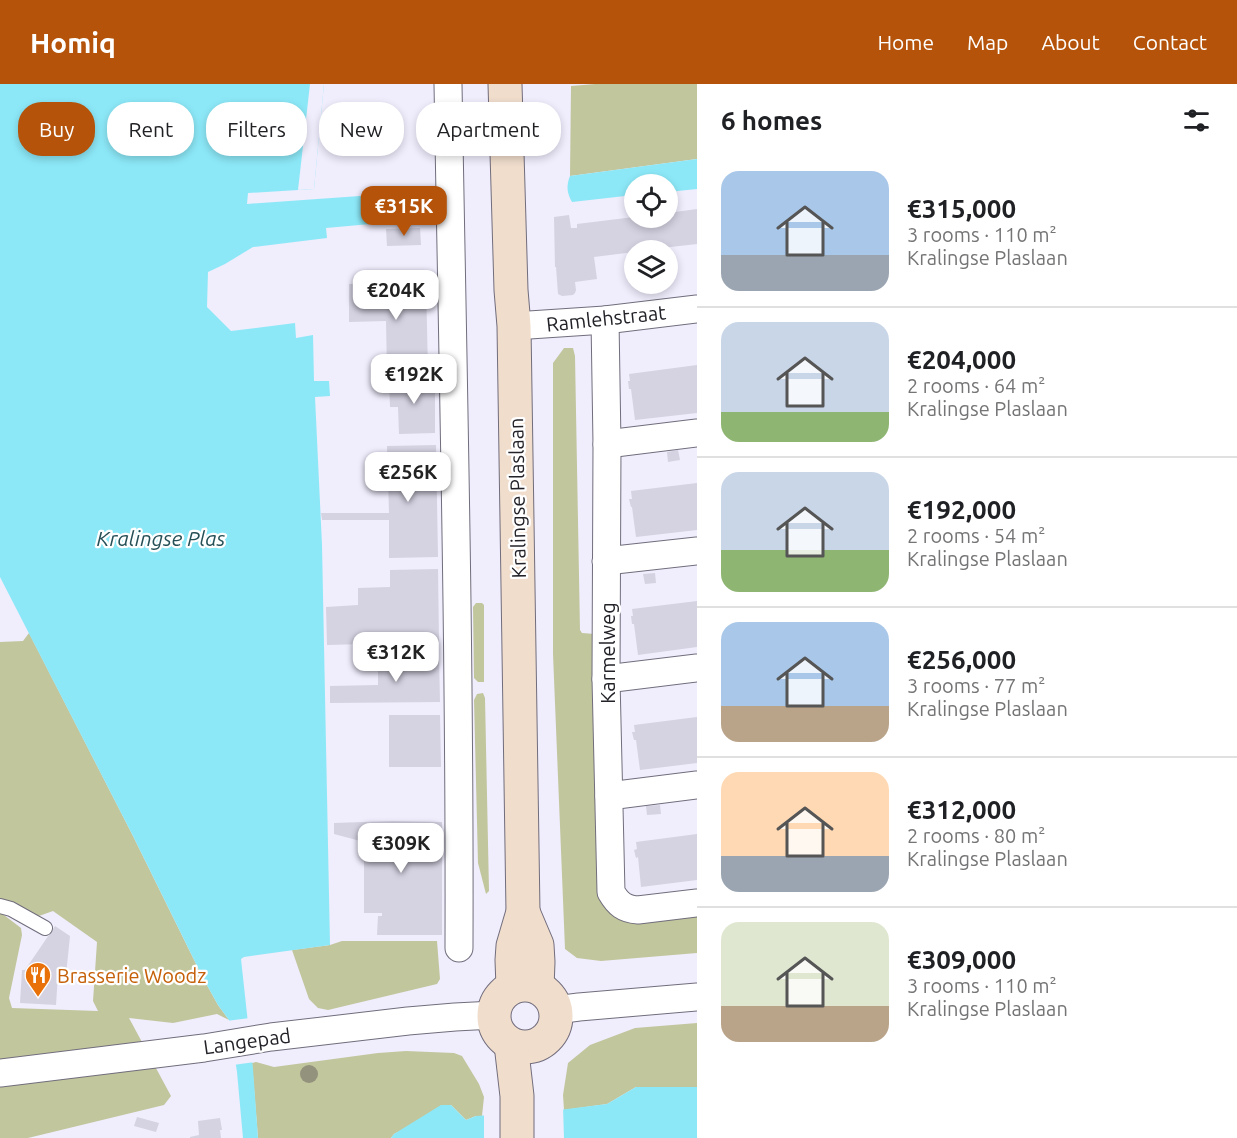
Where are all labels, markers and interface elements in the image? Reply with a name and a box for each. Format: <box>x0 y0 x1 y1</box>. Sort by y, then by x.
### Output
text: Homiq <box>30 27 116 58</box>
text: Home <box>877 30 934 54</box>
text: Map <box>967 30 1008 54</box>
text: About <box>1041 30 1100 54</box>
text: Contact <box>1133 30 1207 54</box>
chip: Buy <box>18 102 95 156</box>
chip: Rent <box>107 102 194 156</box>
chip: Filters <box>206 102 307 156</box>
chip: New <box>319 102 404 156</box>
chip: Apartment <box>416 102 561 156</box>
icon: filters <box>1180 104 1213 137</box>
text: 6 homes <box>721 106 822 135</box>
map controls <box>624 174 678 294</box>
button: locate <box>624 174 678 228</box>
pin: €315K <box>362 186 446 237</box>
text: €315K <box>375 194 433 217</box>
text: €315,000 <box>907 194 1016 223</box>
icon: home <box>769 195 841 267</box>
text: 3 rooms · 110 m² <box>907 223 1057 246</box>
button: layers <box>624 240 678 294</box>
text: Kralingse Plaslaan <box>907 246 1068 269</box>
pin: €204K <box>354 270 438 321</box>
text: €204K <box>367 278 425 301</box>
street label: Ramlehstraat <box>545 300 667 336</box>
text: €204,000 <box>907 345 1016 374</box>
icon: home <box>769 346 841 418</box>
pin: €192K <box>372 354 456 405</box>
text: €192K <box>385 362 443 385</box>
text: 2 rooms · 64 m² <box>907 374 1045 397</box>
text: Kralingse Plaslaan <box>907 397 1068 420</box>
street label: Kralingse Plaslaan <box>504 417 530 579</box>
pin: €256K <box>366 452 450 503</box>
text: €256K <box>379 460 437 483</box>
text: €192,000 <box>907 495 1016 524</box>
icon: home <box>769 496 841 568</box>
text: 2 rooms · 54 m² <box>907 524 1045 547</box>
water label: Kralingse Plas <box>97 526 226 550</box>
text: Kralingse Plaslaan <box>907 547 1068 570</box>
street label: Karmelweg <box>596 602 619 704</box>
pin: €312K <box>354 632 438 683</box>
text: €312K <box>367 640 425 663</box>
text: €256,000 <box>907 645 1016 674</box>
icon: home <box>769 646 841 718</box>
text: 3 rooms · 77 m² <box>907 674 1045 697</box>
text: Kralingse Plaslaan <box>907 697 1068 720</box>
text: €312,000 <box>907 795 1016 824</box>
icon: home <box>769 796 841 868</box>
pin: €309K <box>359 823 443 874</box>
text: 2 rooms · 80 m² <box>907 824 1045 847</box>
text: €309K <box>372 831 430 854</box>
text: Kralingse Plaslaan <box>907 847 1068 870</box>
text: €309,000 <box>907 945 1016 974</box>
icon: home <box>769 946 841 1018</box>
restaurant icon: Brasserie Woodz <box>23 960 53 998</box>
place label: Brasserie Woodz <box>57 964 207 987</box>
text: 3 rooms · 110 m² <box>907 974 1057 997</box>
text: Kralingse Plaslaan <box>907 997 1068 1020</box>
street label: Langepad <box>202 1023 292 1059</box>

